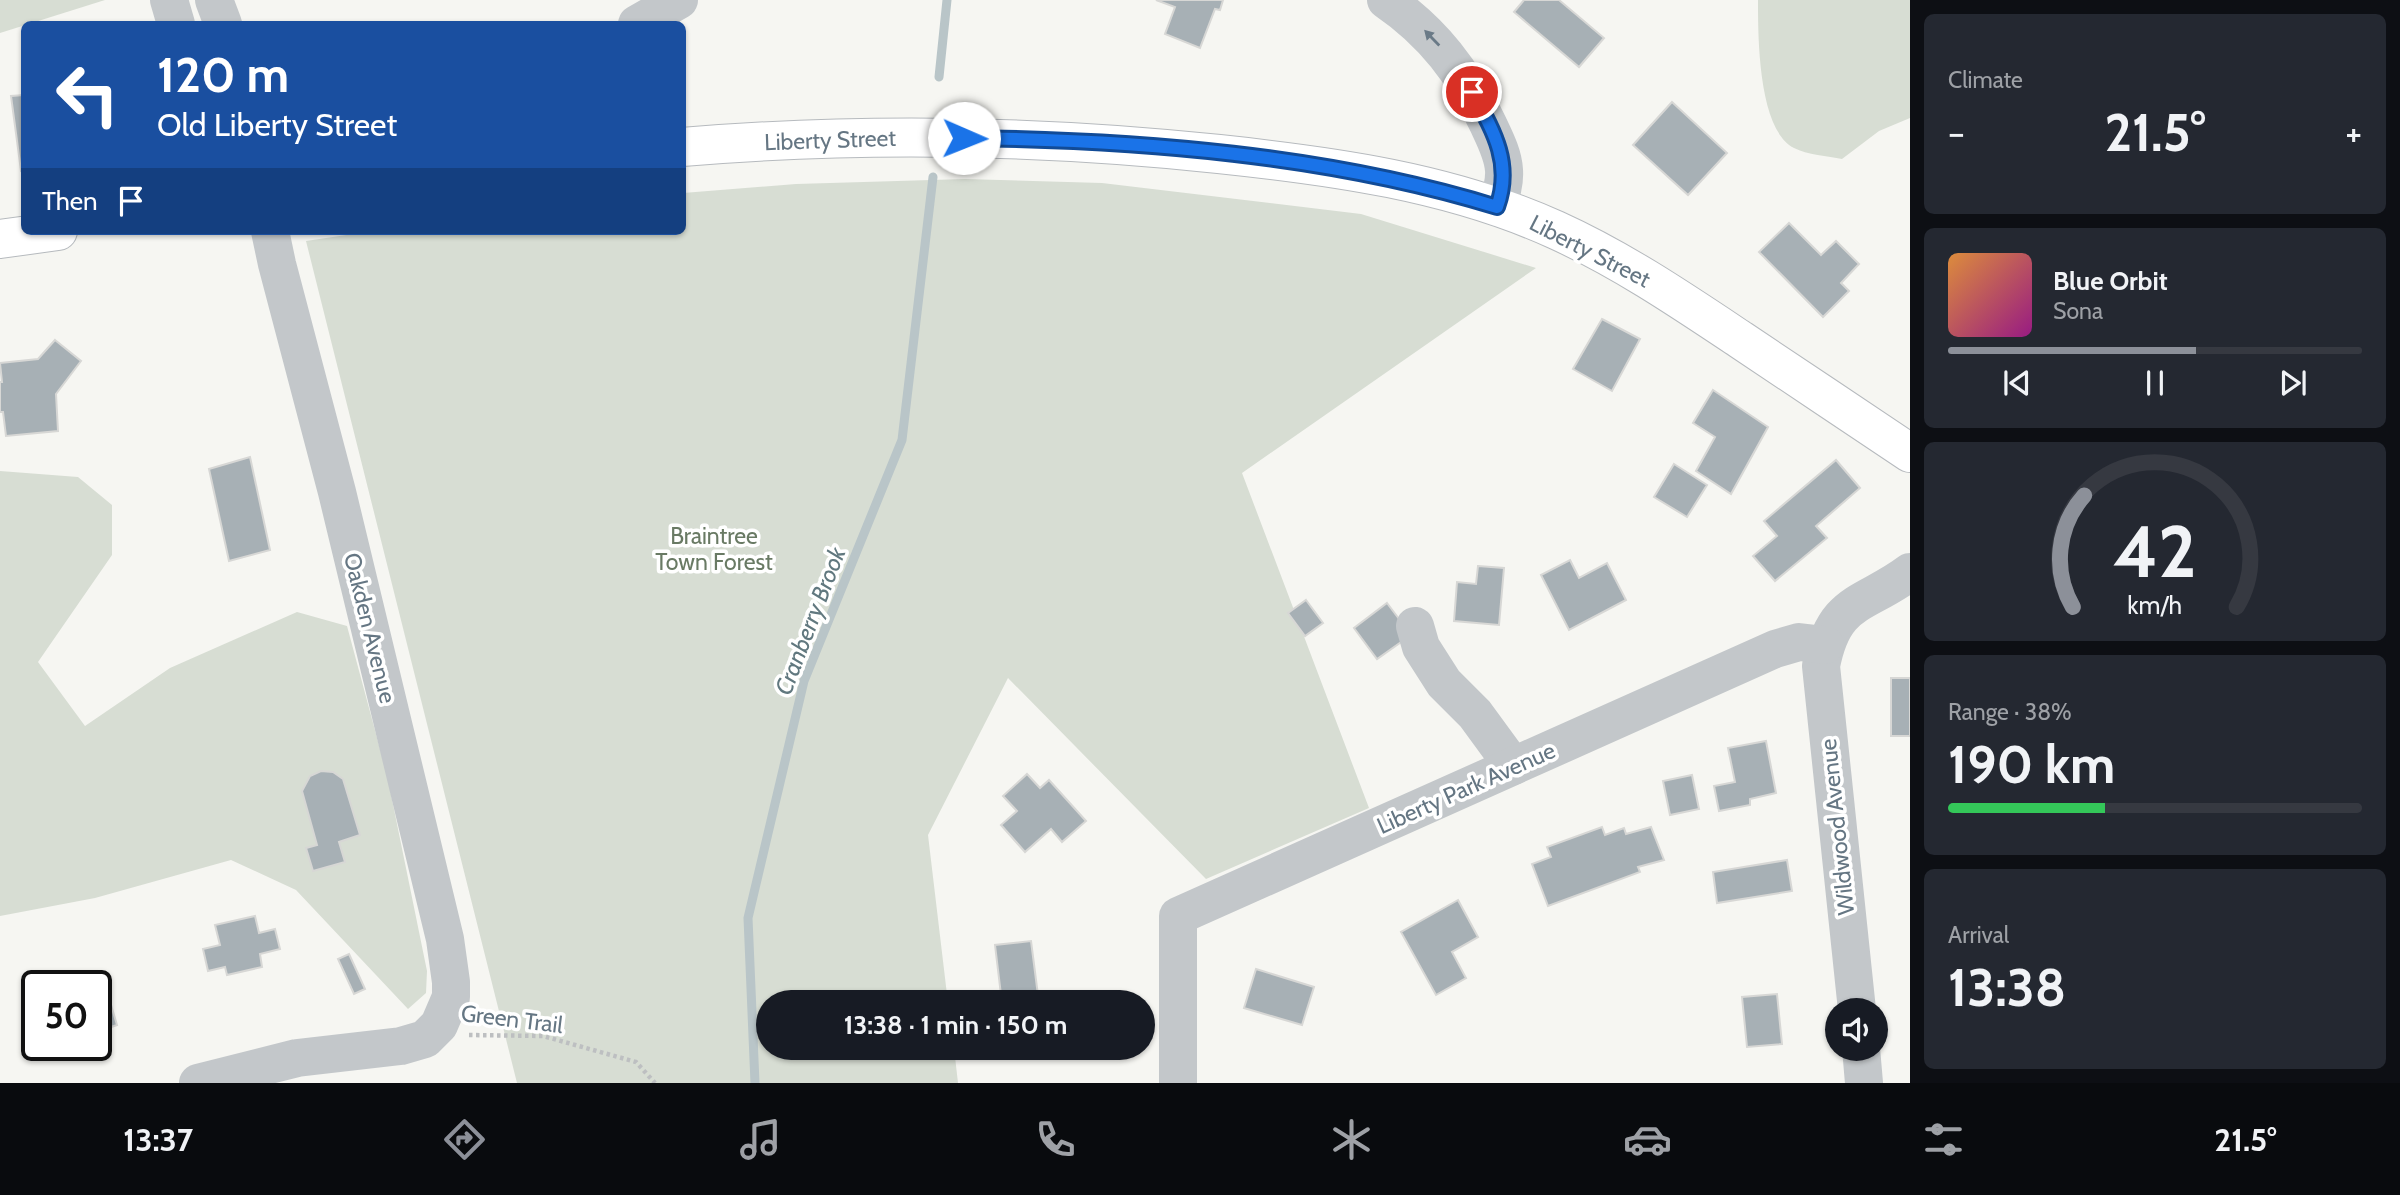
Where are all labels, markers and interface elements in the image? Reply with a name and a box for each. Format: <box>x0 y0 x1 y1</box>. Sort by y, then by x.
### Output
one-way arrow <box>1424 30 1440 47</box>
text: 120 m <box>157 45 289 104</box>
icon: left <box>42 49 133 140</box>
pin <box>1442 62 1502 122</box>
text: Climate <box>1948 66 2023 94</box>
icon: arrive <box>1453 73 1491 111</box>
position arrow <box>927 101 1001 175</box>
text: 21.5° <box>2104 101 2206 164</box>
text: Old Liberty Street <box>157 105 397 144</box>
text: − <box>1948 109 1965 156</box>
text: + <box>2345 109 2362 156</box>
street label: Liberty Street <box>764 124 897 156</box>
icon: arrive <box>112 182 150 220</box>
text: Then <box>42 185 98 217</box>
street label: Liberty Street <box>1525 209 1655 294</box>
text: Blue Orbit <box>2053 265 2168 297</box>
text: Sona <box>2053 297 2103 325</box>
icon: previous <box>1998 364 2036 402</box>
icon: pause <box>2136 364 2174 402</box>
icon: next <box>2274 364 2312 402</box>
text: 42 <box>2113 508 2197 596</box>
park label: Braintree Town Forest <box>655 522 773 576</box>
water label: Cranberry Brook <box>769 542 852 699</box>
street label: Oakden Avenue <box>338 550 402 706</box>
text: km/h <box>2128 590 2182 620</box>
text: Range · 38% <box>1948 698 2072 726</box>
text: 190 km <box>1948 733 2115 796</box>
street label: Liberty Park Avenue <box>1372 736 1560 840</box>
street label: Wildwood Avenue <box>1814 737 1860 917</box>
text: Arrival <box>1948 921 2009 949</box>
text: 13:38 <box>1948 956 2066 1019</box>
speed limit sign: 50 <box>21 970 112 1061</box>
map controls <box>1825 998 1888 1061</box>
button: sound <box>1825 998 1888 1061</box>
street label: Green Trail <box>459 999 565 1039</box>
text: 13:38 · 1 min · 150 m <box>844 1009 1067 1041</box>
icon: directions <box>440 1115 489 1164</box>
icon: music <box>736 1115 785 1164</box>
icon: phone <box>1031 1115 1080 1164</box>
icon: climate <box>1327 1115 1376 1164</box>
icon: car <box>1623 1115 1672 1164</box>
icon: filters <box>1919 1115 1968 1164</box>
text: 13:37 <box>123 1120 193 1159</box>
text: 21.5° <box>2214 1120 2277 1159</box>

